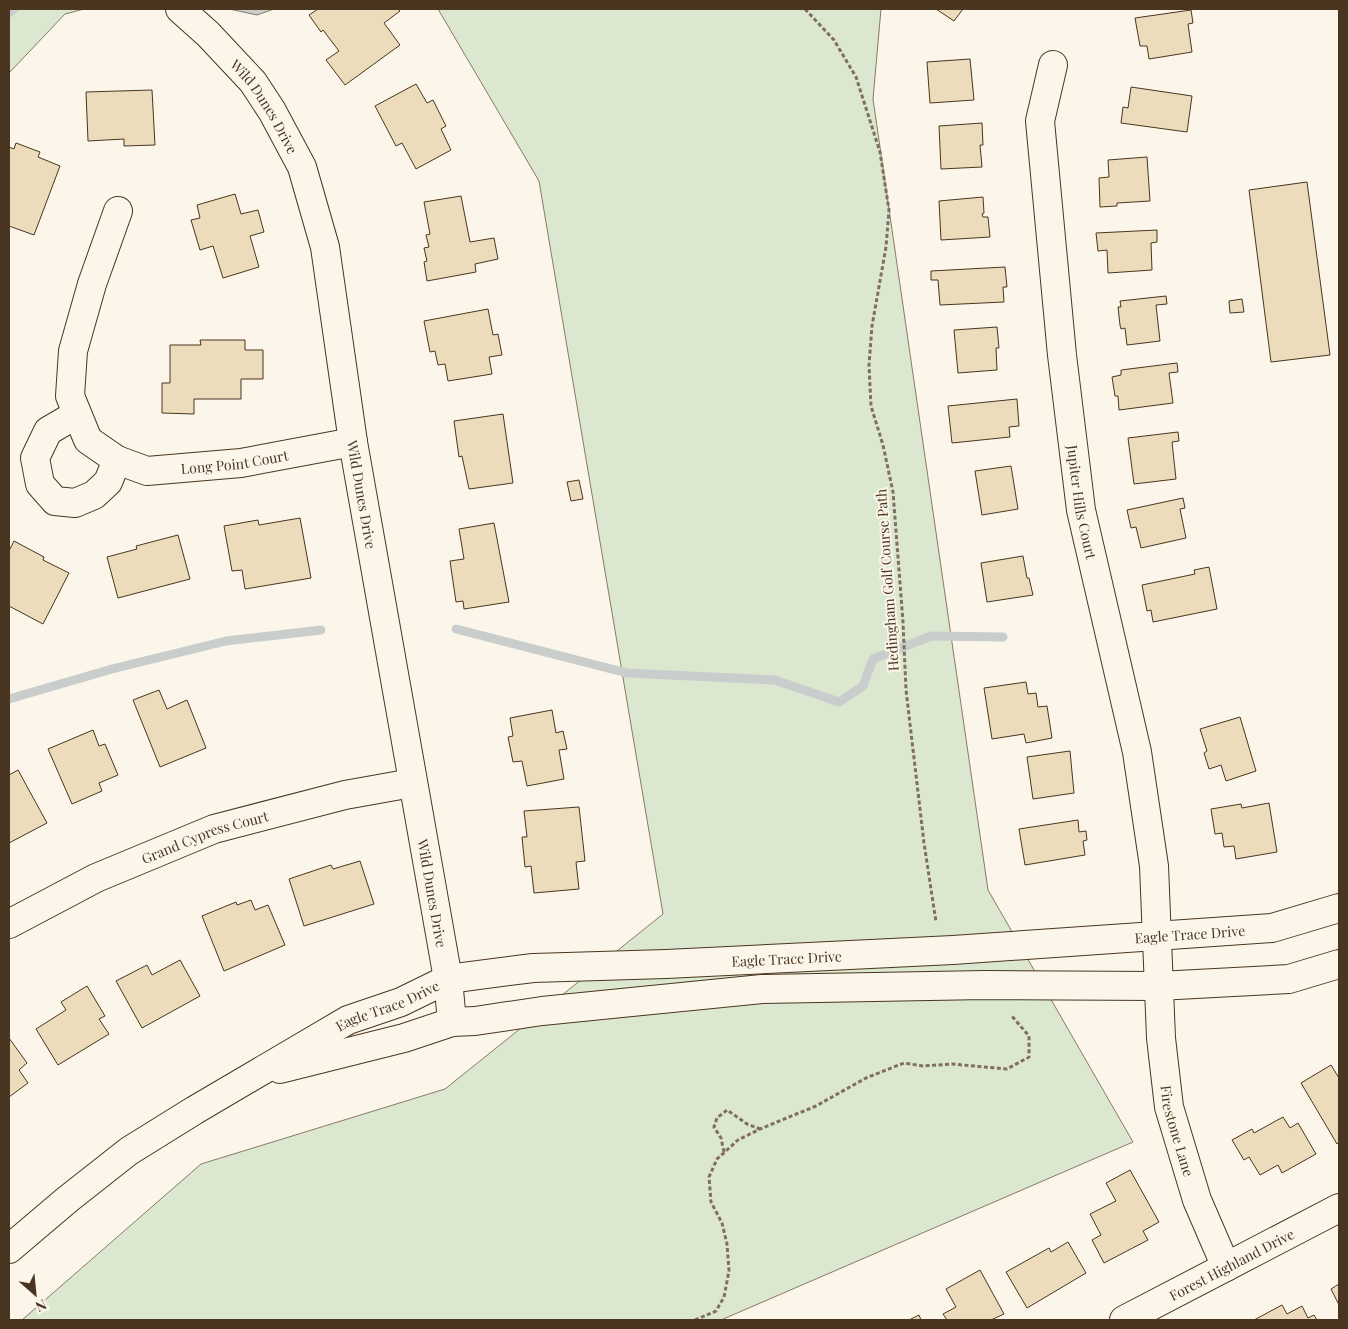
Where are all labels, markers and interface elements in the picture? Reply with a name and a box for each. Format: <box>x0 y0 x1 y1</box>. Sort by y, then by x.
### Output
street label: Wild Dunes Drive <box>226 54 303 157</box>
street label: Wild Dunes Drive <box>343 438 381 550</box>
street label: Jupiter Hills Court <box>1063 443 1102 562</box>
street label: Long Point Court <box>180 445 291 478</box>
street label: Hedingham Golf Course Path <box>871 487 903 672</box>
street label: Grand Cypress Court <box>138 806 271 868</box>
street label: Wild Dunes Drive <box>414 837 452 949</box>
street label: Eagle Trace Drive <box>1134 920 1246 947</box>
street label: Eagle Trace Drive <box>731 946 842 970</box>
street label: Eagle Trace Drive <box>332 975 442 1035</box>
street label: Firestone Lane <box>1157 1084 1199 1179</box>
street label: Forest Highland Drive <box>1166 1224 1297 1305</box>
north arrow <box>10 1269 60 1319</box>
text: N <box>32 1295 50 1317</box>

